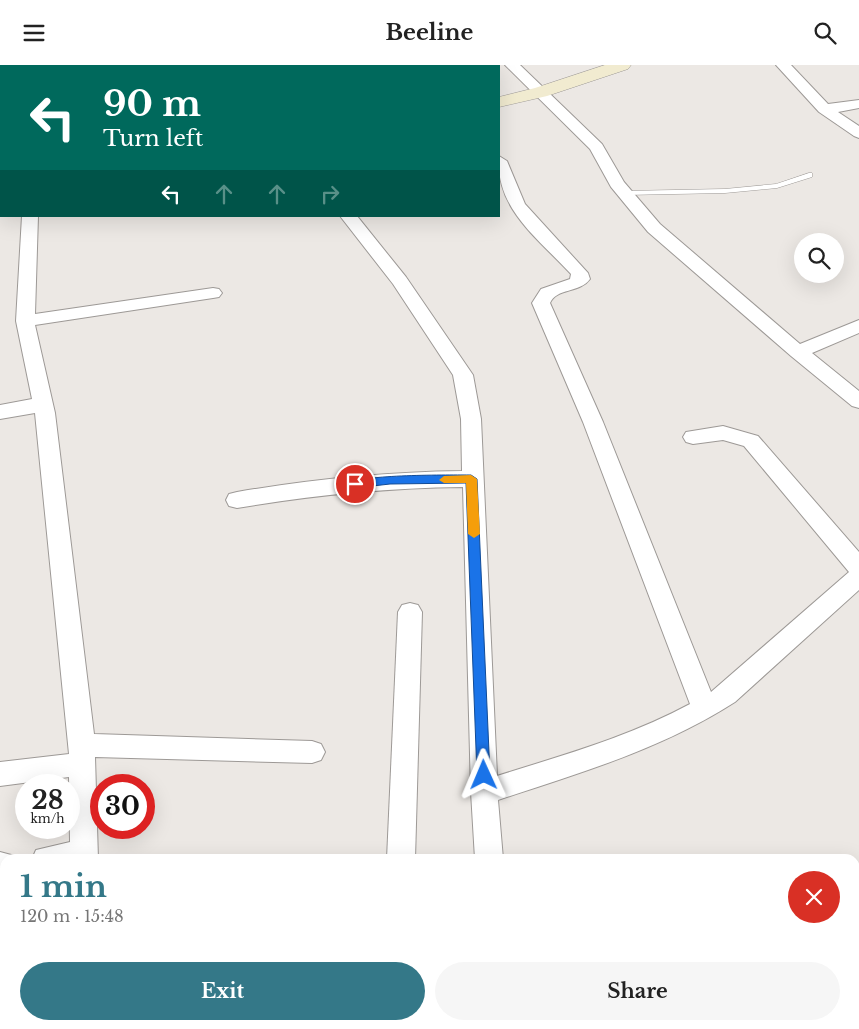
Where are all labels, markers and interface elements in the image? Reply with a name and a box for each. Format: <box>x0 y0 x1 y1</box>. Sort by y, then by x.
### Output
icon: menu <box>20 19 48 47</box>
text: Beeline <box>386 19 473 46</box>
icon: search <box>811 19 839 47</box>
text: 90 m <box>103 82 201 125</box>
icon: left <box>20 85 85 150</box>
text: Turn left <box>103 125 203 152</box>
icon: left <box>157 180 185 208</box>
icon: ahead <box>210 180 238 208</box>
icon: ahead <box>263 180 291 208</box>
icon: right <box>316 180 344 208</box>
map controls <box>794 233 844 283</box>
button: search <box>794 233 844 283</box>
pin <box>334 463 376 505</box>
icon: arrive <box>341 470 369 498</box>
position arrow <box>457 748 509 800</box>
speed limit sign: 30 <box>90 774 155 839</box>
text: 28 <box>31 785 64 816</box>
text: km/h <box>30 811 65 826</box>
text: 1 min <box>20 868 107 905</box>
button: close <box>788 871 840 923</box>
text: 120 m · 15:48 <box>20 906 124 926</box>
button: Exit <box>20 962 425 1020</box>
button: Share <box>435 962 840 1020</box>

